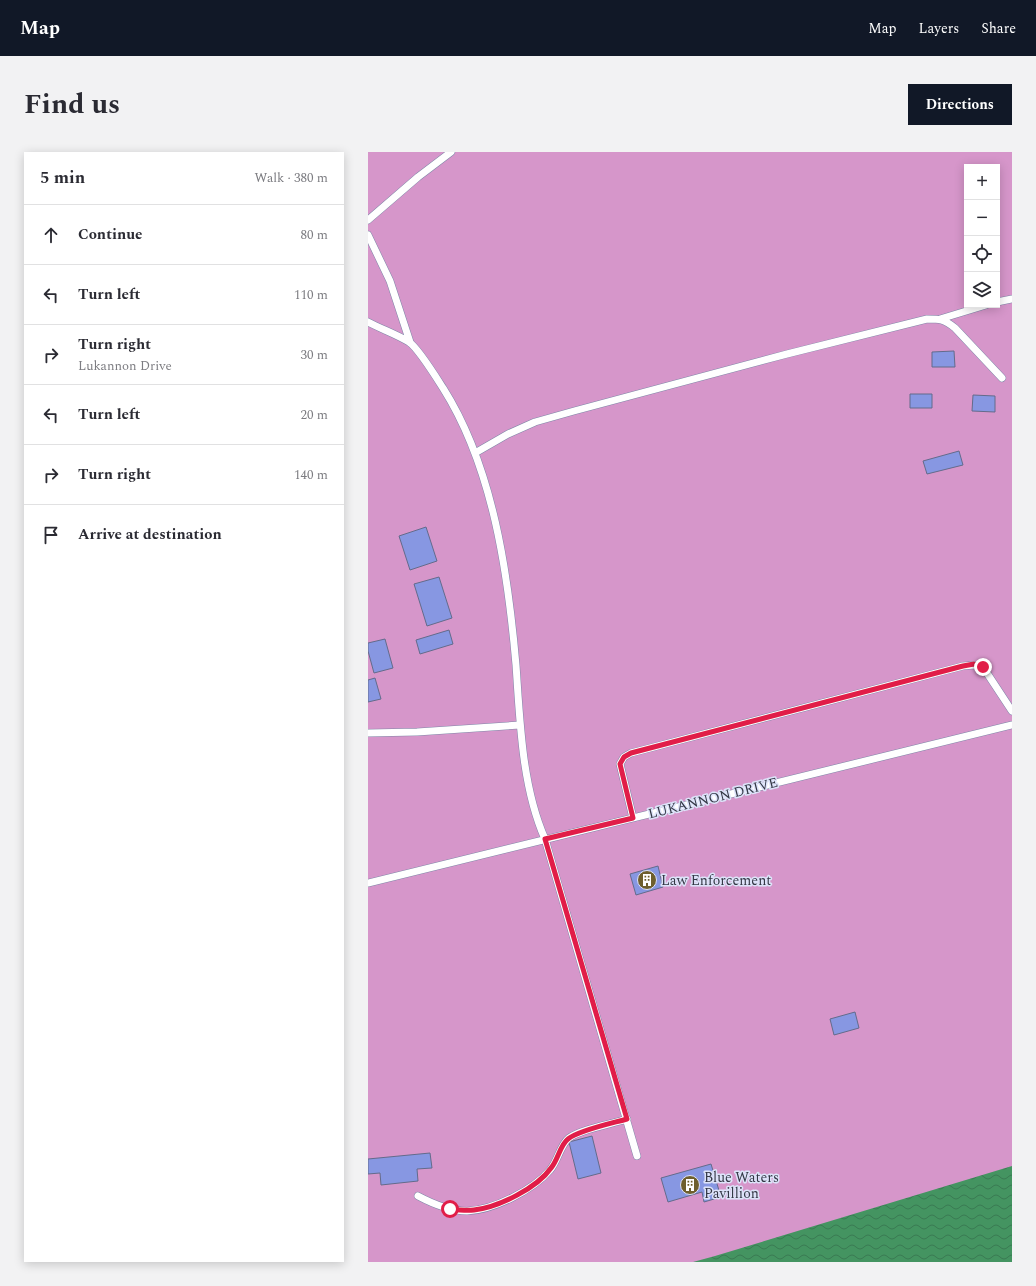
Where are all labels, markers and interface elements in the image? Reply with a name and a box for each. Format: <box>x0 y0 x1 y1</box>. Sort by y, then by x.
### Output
text: Map <box>20 14 60 43</box>
text: Map <box>868 18 897 39</box>
text: Layers <box>919 18 959 39</box>
text: Share <box>981 18 1016 39</box>
text: Find us <box>24 83 120 126</box>
button: Directions <box>908 84 1012 125</box>
map controls <box>964 164 1000 308</box>
button: + <box>964 164 1000 200</box>
text: 5 min <box>40 165 85 191</box>
text: Walk · 380 m <box>254 168 328 188</box>
button: − <box>964 200 1000 236</box>
text: Continue <box>78 223 143 246</box>
icon: ahead <box>40 224 62 246</box>
text: 80 m <box>301 225 328 245</box>
button: locate <box>964 236 1000 272</box>
button: layers <box>964 272 1000 308</box>
text: Turn left <box>78 283 140 306</box>
icon: left <box>40 284 62 306</box>
text: 110 m <box>294 285 328 305</box>
text: Turn right <box>78 333 151 356</box>
icon: right <box>40 344 62 366</box>
text: 30 m <box>301 345 328 365</box>
text: Lukannon Drive <box>78 356 172 376</box>
text: Turn left <box>78 403 140 426</box>
icon: left <box>40 404 62 426</box>
text: 20 m <box>301 405 328 425</box>
text: Turn right <box>78 463 151 486</box>
icon: right <box>40 464 62 486</box>
text: 140 m <box>294 465 328 485</box>
text: Arrive at destination <box>78 523 222 546</box>
icon: arrive <box>40 524 62 546</box>
route end <box>974 658 992 676</box>
street label: LUKANNON DRIVE <box>646 772 780 824</box>
building icon: Law Enforcement <box>636 869 658 891</box>
place label: Law Enforcement <box>661 870 771 891</box>
place label: Blue Waters Pavillion <box>704 1167 779 1204</box>
building icon: Blue Waters Pavillion <box>679 1174 701 1196</box>
route start <box>441 1200 459 1218</box>

